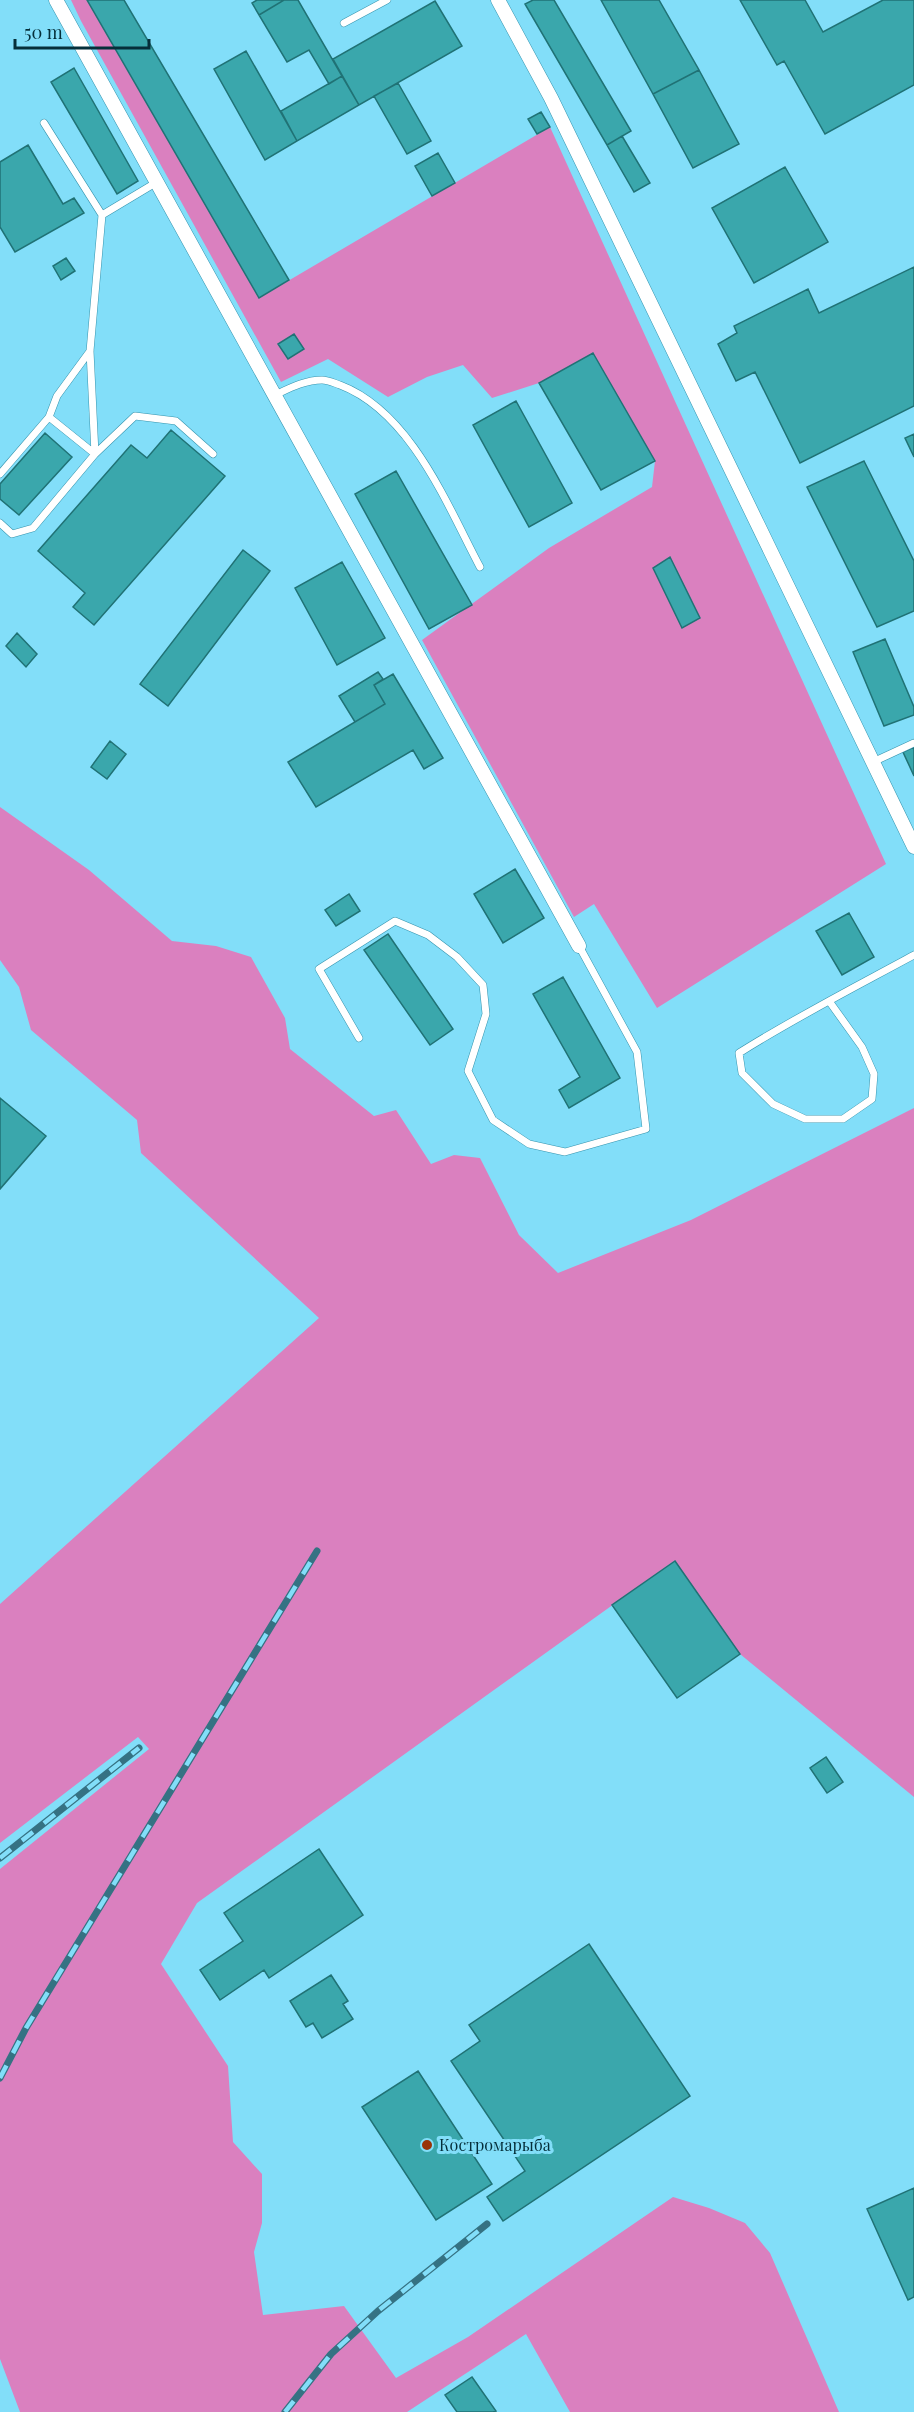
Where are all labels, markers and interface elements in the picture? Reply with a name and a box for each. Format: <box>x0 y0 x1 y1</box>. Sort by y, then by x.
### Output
scale bar <box>15 12 148 50</box>
text: 50 m <box>24 20 63 44</box>
place label: Костромарыба <box>439 2134 551 2155</box>
marker: Костромарыба <box>420 2138 434 2152</box>

